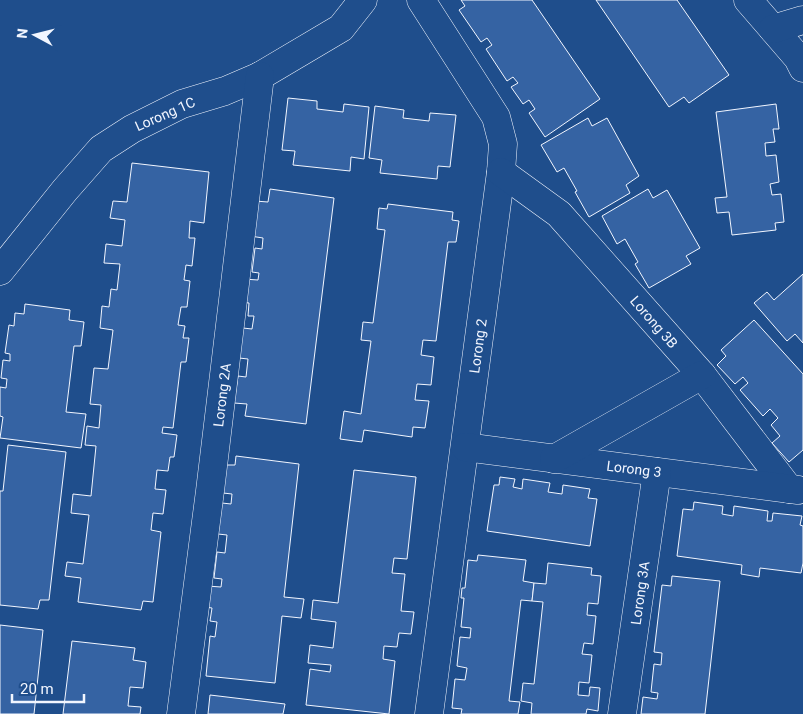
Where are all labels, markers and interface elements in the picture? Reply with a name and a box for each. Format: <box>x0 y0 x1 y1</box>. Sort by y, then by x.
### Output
north arrow <box>10 10 60 60</box>
text: N <box>14 28 31 39</box>
street label: Lorong 1C <box>132 94 198 134</box>
street label: Lorong 3B <box>627 293 681 351</box>
street label: Lorong 2 <box>466 318 490 374</box>
street label: Lorong 2A <box>210 362 234 428</box>
street label: Lorong 3 <box>606 458 662 480</box>
street label: Lorong 3A <box>628 560 652 626</box>
scale bar <box>12 672 85 704</box>
text: 20 m <box>20 680 54 698</box>

